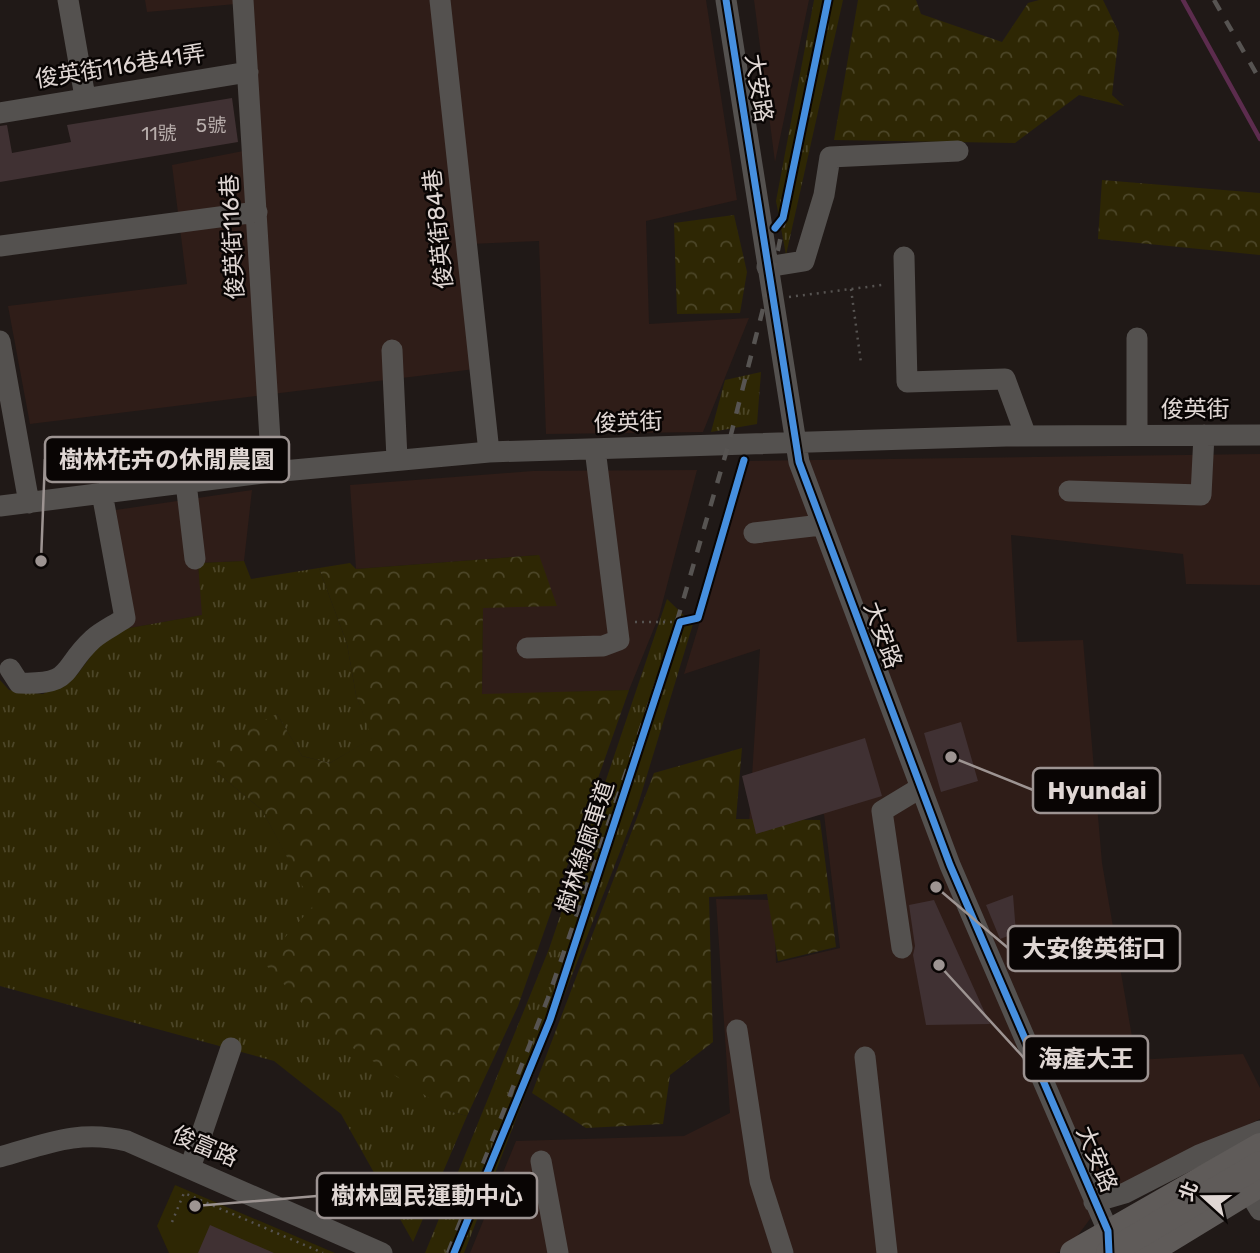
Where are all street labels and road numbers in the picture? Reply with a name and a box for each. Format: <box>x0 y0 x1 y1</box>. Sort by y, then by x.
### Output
street label: 俊英街116巷41弄 <box>33 39 207 93</box>
street label: 大安路 <box>740 52 778 124</box>
street label: 俊英街84巷 <box>418 167 458 291</box>
street label: 俊英街116巷 <box>215 174 249 300</box>
street label: 俊英街 <box>1161 395 1230 423</box>
street label: 俊英街 <box>593 407 663 437</box>
street label: 大安路 <box>858 598 908 672</box>
street label: 樹林綠廊車道 <box>550 777 620 917</box>
street label: 俊富路 <box>168 1120 242 1172</box>
street label: 大安路 <box>1071 1122 1123 1196</box>

